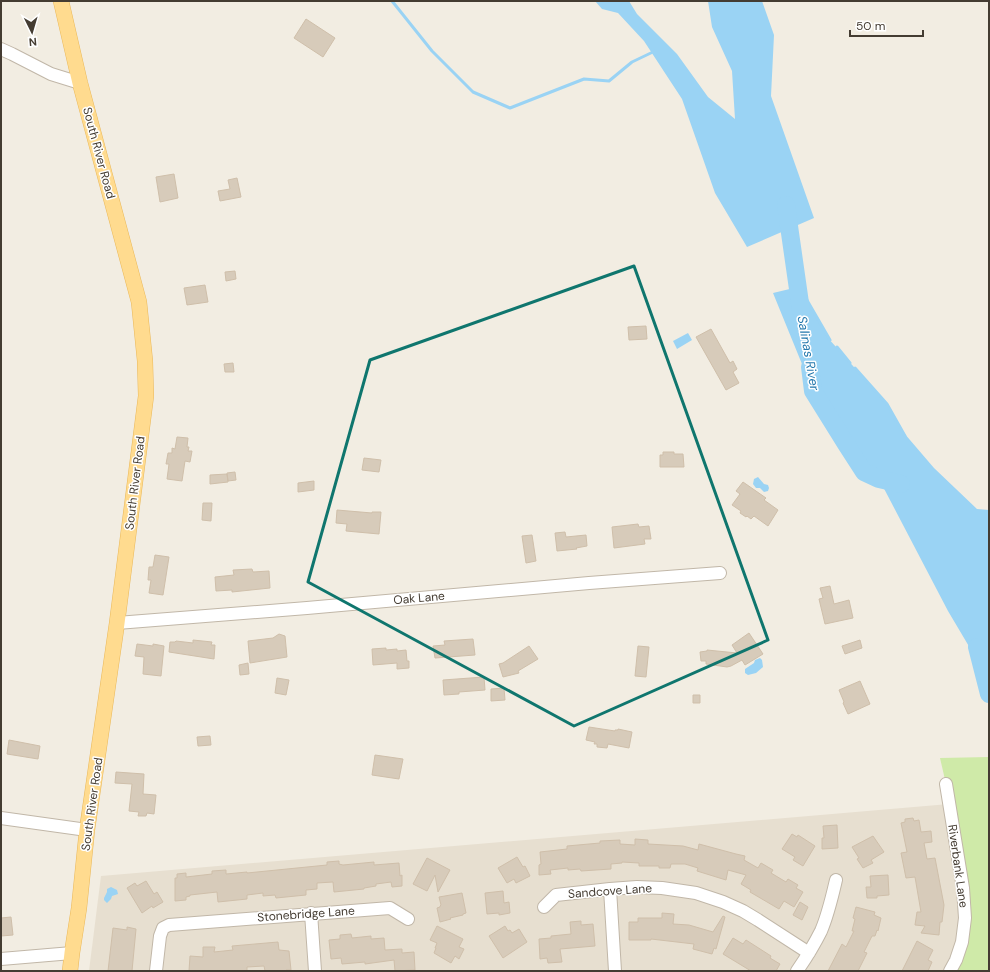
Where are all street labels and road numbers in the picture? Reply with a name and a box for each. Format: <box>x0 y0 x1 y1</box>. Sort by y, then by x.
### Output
street label: South River Road <box>79 105 119 201</box>
street label: South River Road <box>121 435 149 531</box>
street label: Oak Lane <box>393 588 446 608</box>
street label: South River Road <box>78 756 106 852</box>
street label: Riverbank Lane <box>944 823 972 909</box>
street label: Sandcove Lane <box>567 880 653 902</box>
street label: Stonebridge Lane <box>257 903 355 925</box>

